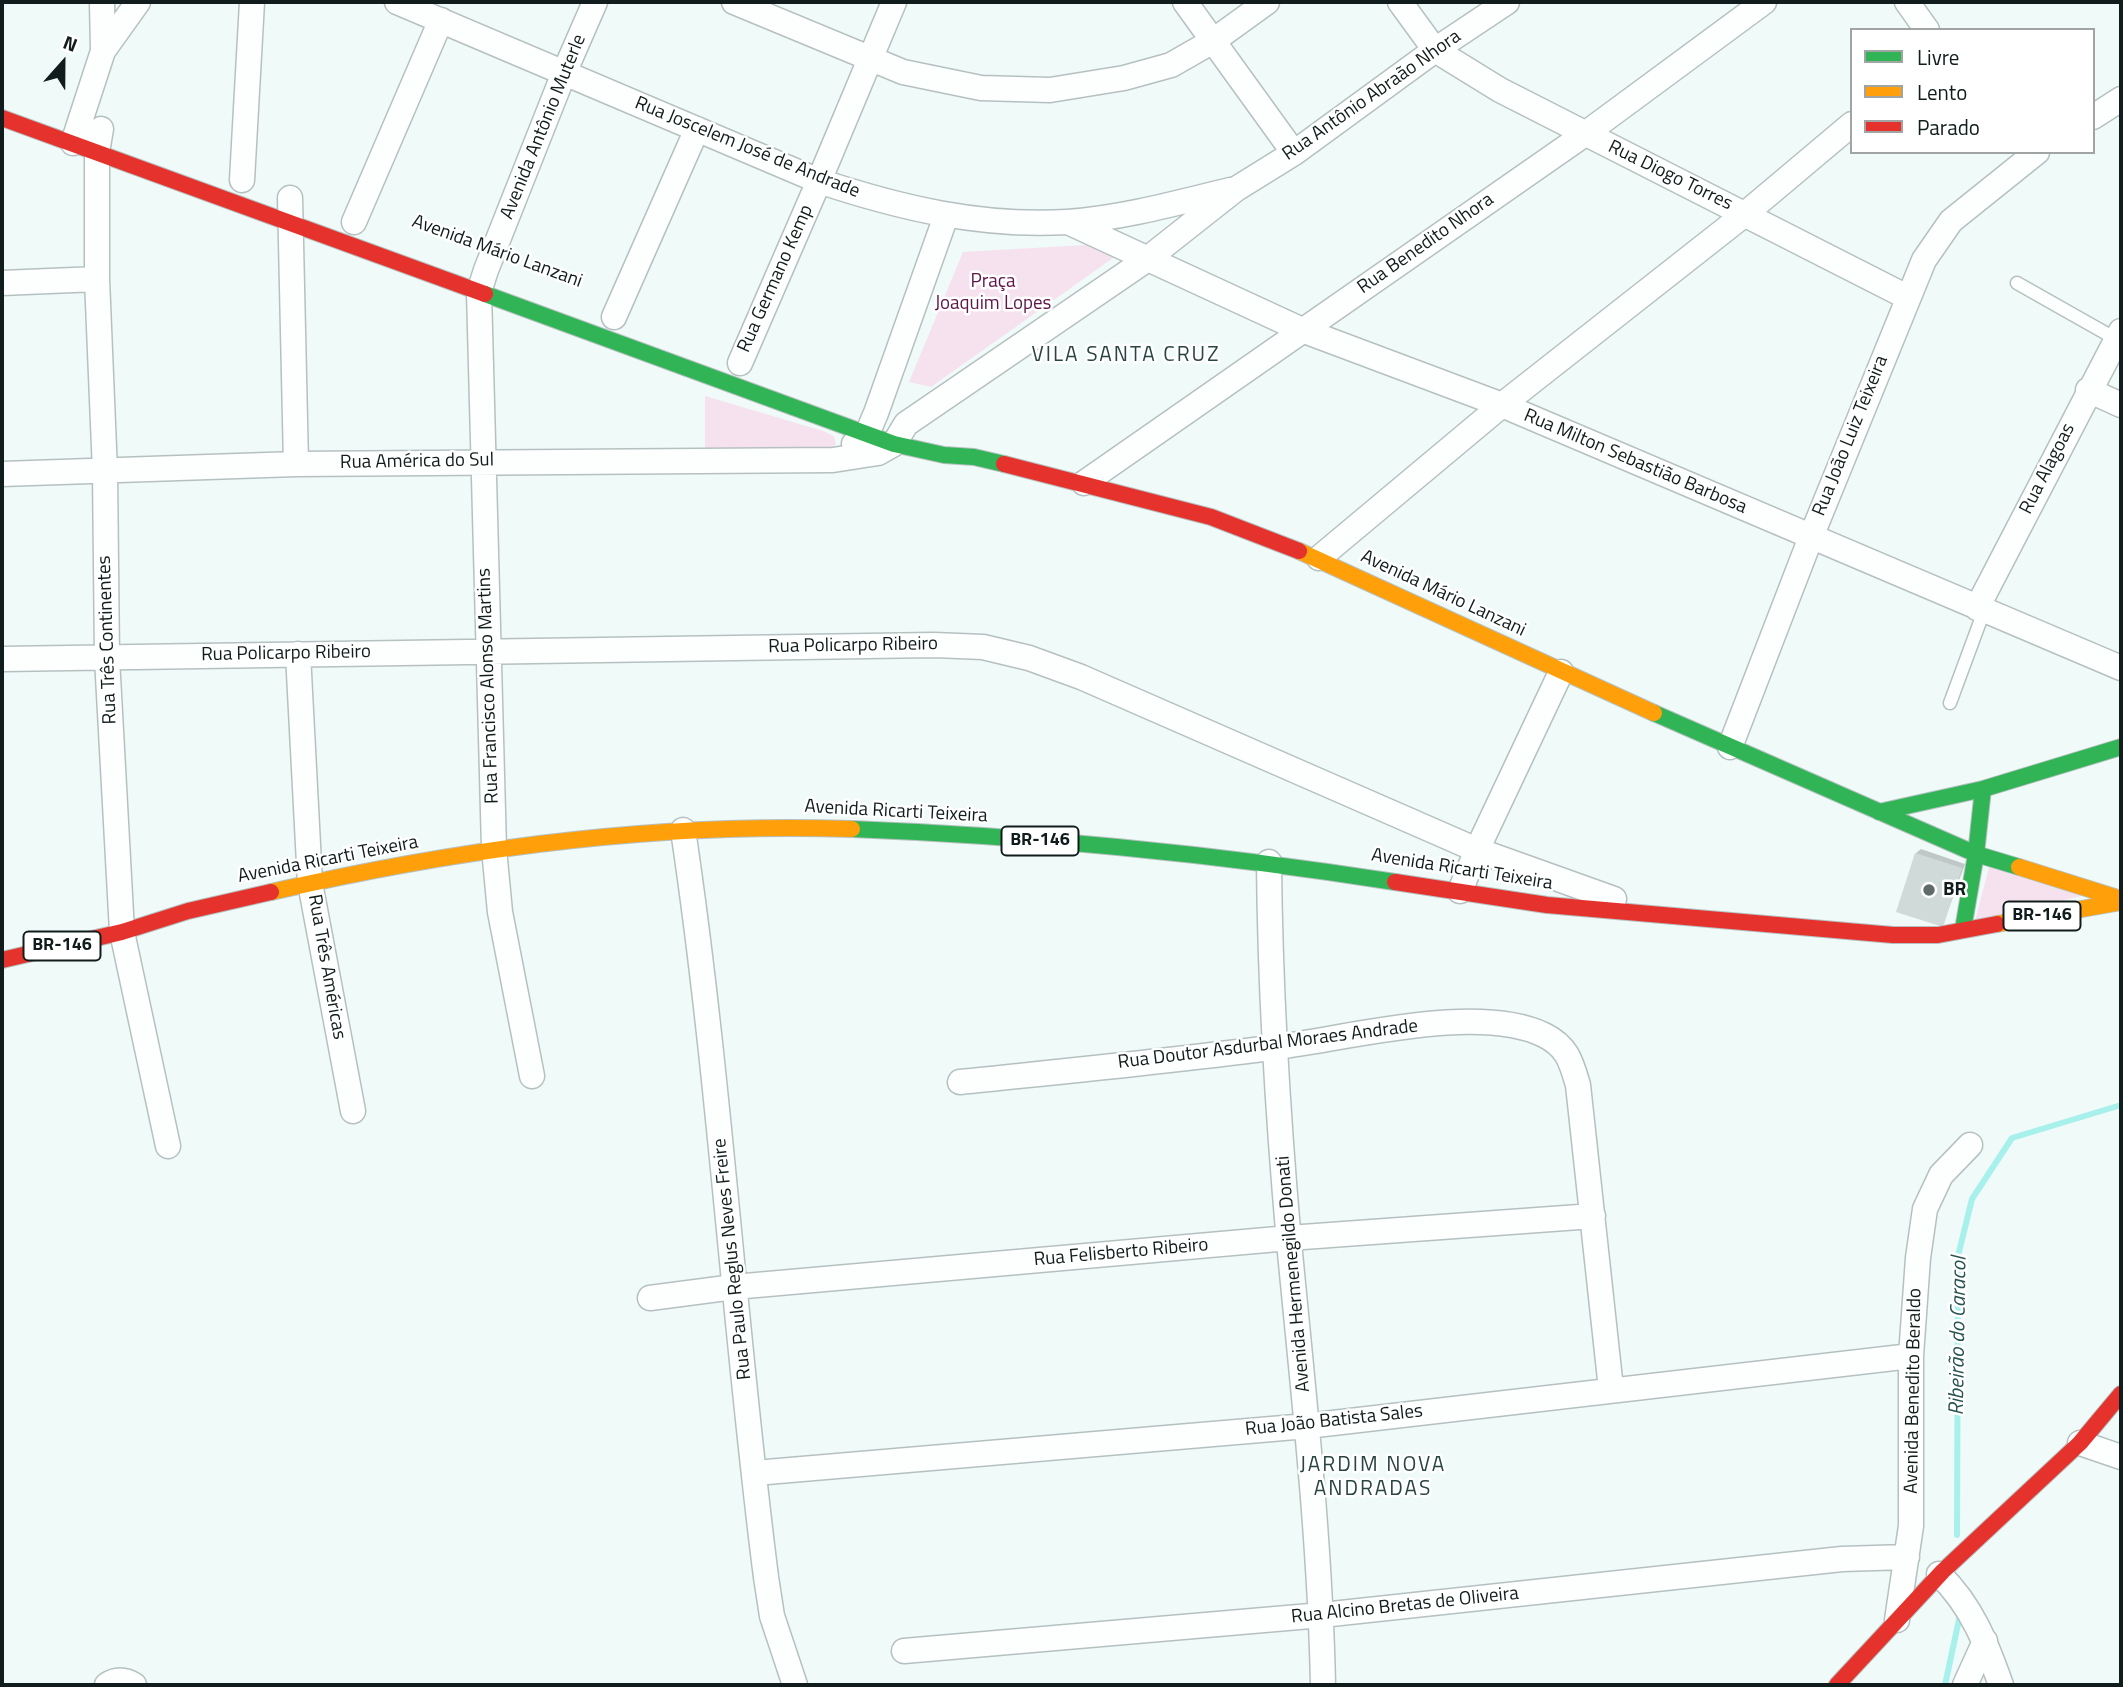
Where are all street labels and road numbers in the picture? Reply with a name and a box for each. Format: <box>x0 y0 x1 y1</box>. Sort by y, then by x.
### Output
street label: Rua Antônio Abraão Nhora <box>1278 26 1466 166</box>
street label: Avenida Antônio Muterle <box>496 31 592 223</box>
street label: Rua Joscelem José de Andrade <box>631 92 863 204</box>
street label: Rua Diogo Torres <box>1604 136 1736 216</box>
street label: Rua Benedito Nhora <box>1354 189 1498 299</box>
street label: Rua Germano Kemp <box>733 202 819 356</box>
street label: Avenida Mário Lanzani <box>409 211 585 293</box>
street label: Rua João Luiz Teixeira <box>1808 352 1894 520</box>
street label: Rua Milton Sebastião Barbosa <box>1520 405 1750 519</box>
street label: Rua Alagoas <box>2015 420 2081 518</box>
street label: Rua América do Sul <box>340 449 494 475</box>
street label: Avenida Mário Lanzani <box>1357 546 1529 642</box>
street label: Rua Três Continentes <box>94 555 122 725</box>
street label: Rua Francisco Alonso Martins <box>473 568 505 804</box>
street label: Rua Policarpo Ribeiro <box>768 633 938 659</box>
street label: Rua Policarpo Ribeiro <box>201 641 371 667</box>
street label: Avenida Ricarti Teixeira <box>804 796 988 828</box>
road number: BR-146 <box>1002 826 1078 856</box>
street label: Avenida Ricarti Teixeira <box>236 831 420 889</box>
street label: Avenida Ricarti Teixeira <box>1370 844 1554 896</box>
street label: Rua Três Américas <box>302 893 350 1041</box>
road number: BR-146 <box>2004 902 2080 931</box>
road number: BR-146 <box>24 931 100 960</box>
street label: Rua Doutor Asdurbal Moraes Andrade <box>1117 1015 1419 1075</box>
street label: Rua Paulo Reglus Neves Freire <box>709 1137 757 1381</box>
street label: Avenida Hermenegildo Donati <box>1272 1155 1316 1393</box>
street label: Rua Felisberto Ribeiro <box>1033 1234 1209 1272</box>
street label: Avenida Benedito Beraldo <box>1901 1288 1927 1494</box>
street label: Rua João Batista Sales <box>1244 1400 1424 1442</box>
street label: Rua Alcino Bretas de Oliveira <box>1290 1583 1520 1629</box>

